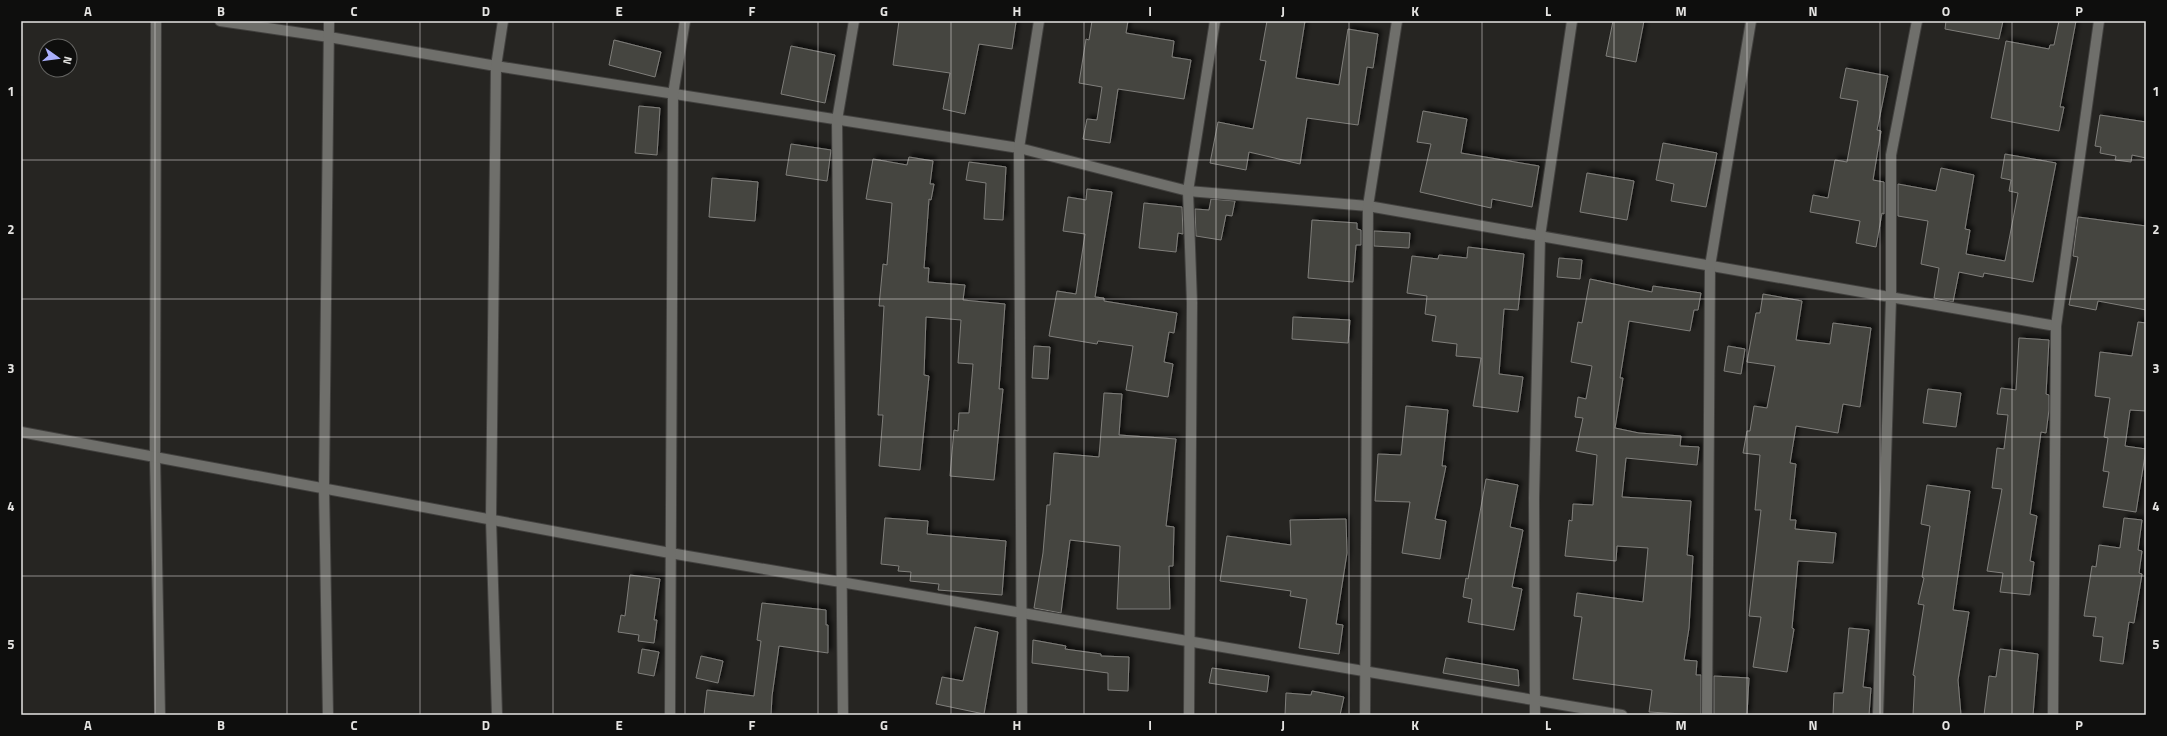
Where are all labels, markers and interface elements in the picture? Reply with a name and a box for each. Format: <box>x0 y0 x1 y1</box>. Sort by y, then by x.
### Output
text: A <box>84 1 92 21</box>
text: B <box>217 1 225 21</box>
text: C <box>350 1 358 21</box>
text: D <box>482 1 490 21</box>
text: E <box>615 1 623 21</box>
text: F <box>749 1 756 21</box>
text: G <box>880 1 888 21</box>
text: H <box>1013 1 1021 21</box>
text: I <box>1148 1 1152 21</box>
text: J <box>1281 1 1285 21</box>
text: K <box>1411 1 1419 21</box>
text: L <box>1545 1 1551 21</box>
text: M <box>1675 1 1687 21</box>
text: N <box>1808 1 1818 21</box>
text: O <box>1942 1 1950 21</box>
text: P <box>2075 1 2083 21</box>
north arrow <box>38 38 78 78</box>
text: N <box>59 55 76 66</box>
text: 1 <box>7 81 15 101</box>
text: 1 <box>2152 81 2160 101</box>
text: 2 <box>7 219 15 239</box>
text: 2 <box>2152 219 2160 239</box>
text: 3 <box>7 358 15 378</box>
text: 3 <box>2152 358 2160 378</box>
text: 4 <box>7 496 15 516</box>
text: 4 <box>2152 496 2160 516</box>
text: 5 <box>7 634 15 654</box>
text: 5 <box>2152 634 2160 654</box>
text: A <box>84 715 92 735</box>
text: B <box>217 715 225 735</box>
text: C <box>350 715 358 735</box>
text: D <box>482 715 490 735</box>
text: E <box>615 715 623 735</box>
text: F <box>749 715 756 735</box>
text: G <box>880 715 888 735</box>
text: H <box>1013 715 1021 735</box>
text: I <box>1148 715 1152 735</box>
text: J <box>1281 715 1285 735</box>
text: K <box>1411 715 1419 735</box>
text: L <box>1545 715 1551 735</box>
text: M <box>1675 715 1687 735</box>
text: N <box>1808 715 1818 735</box>
text: O <box>1942 715 1950 735</box>
text: P <box>2075 715 2083 735</box>

